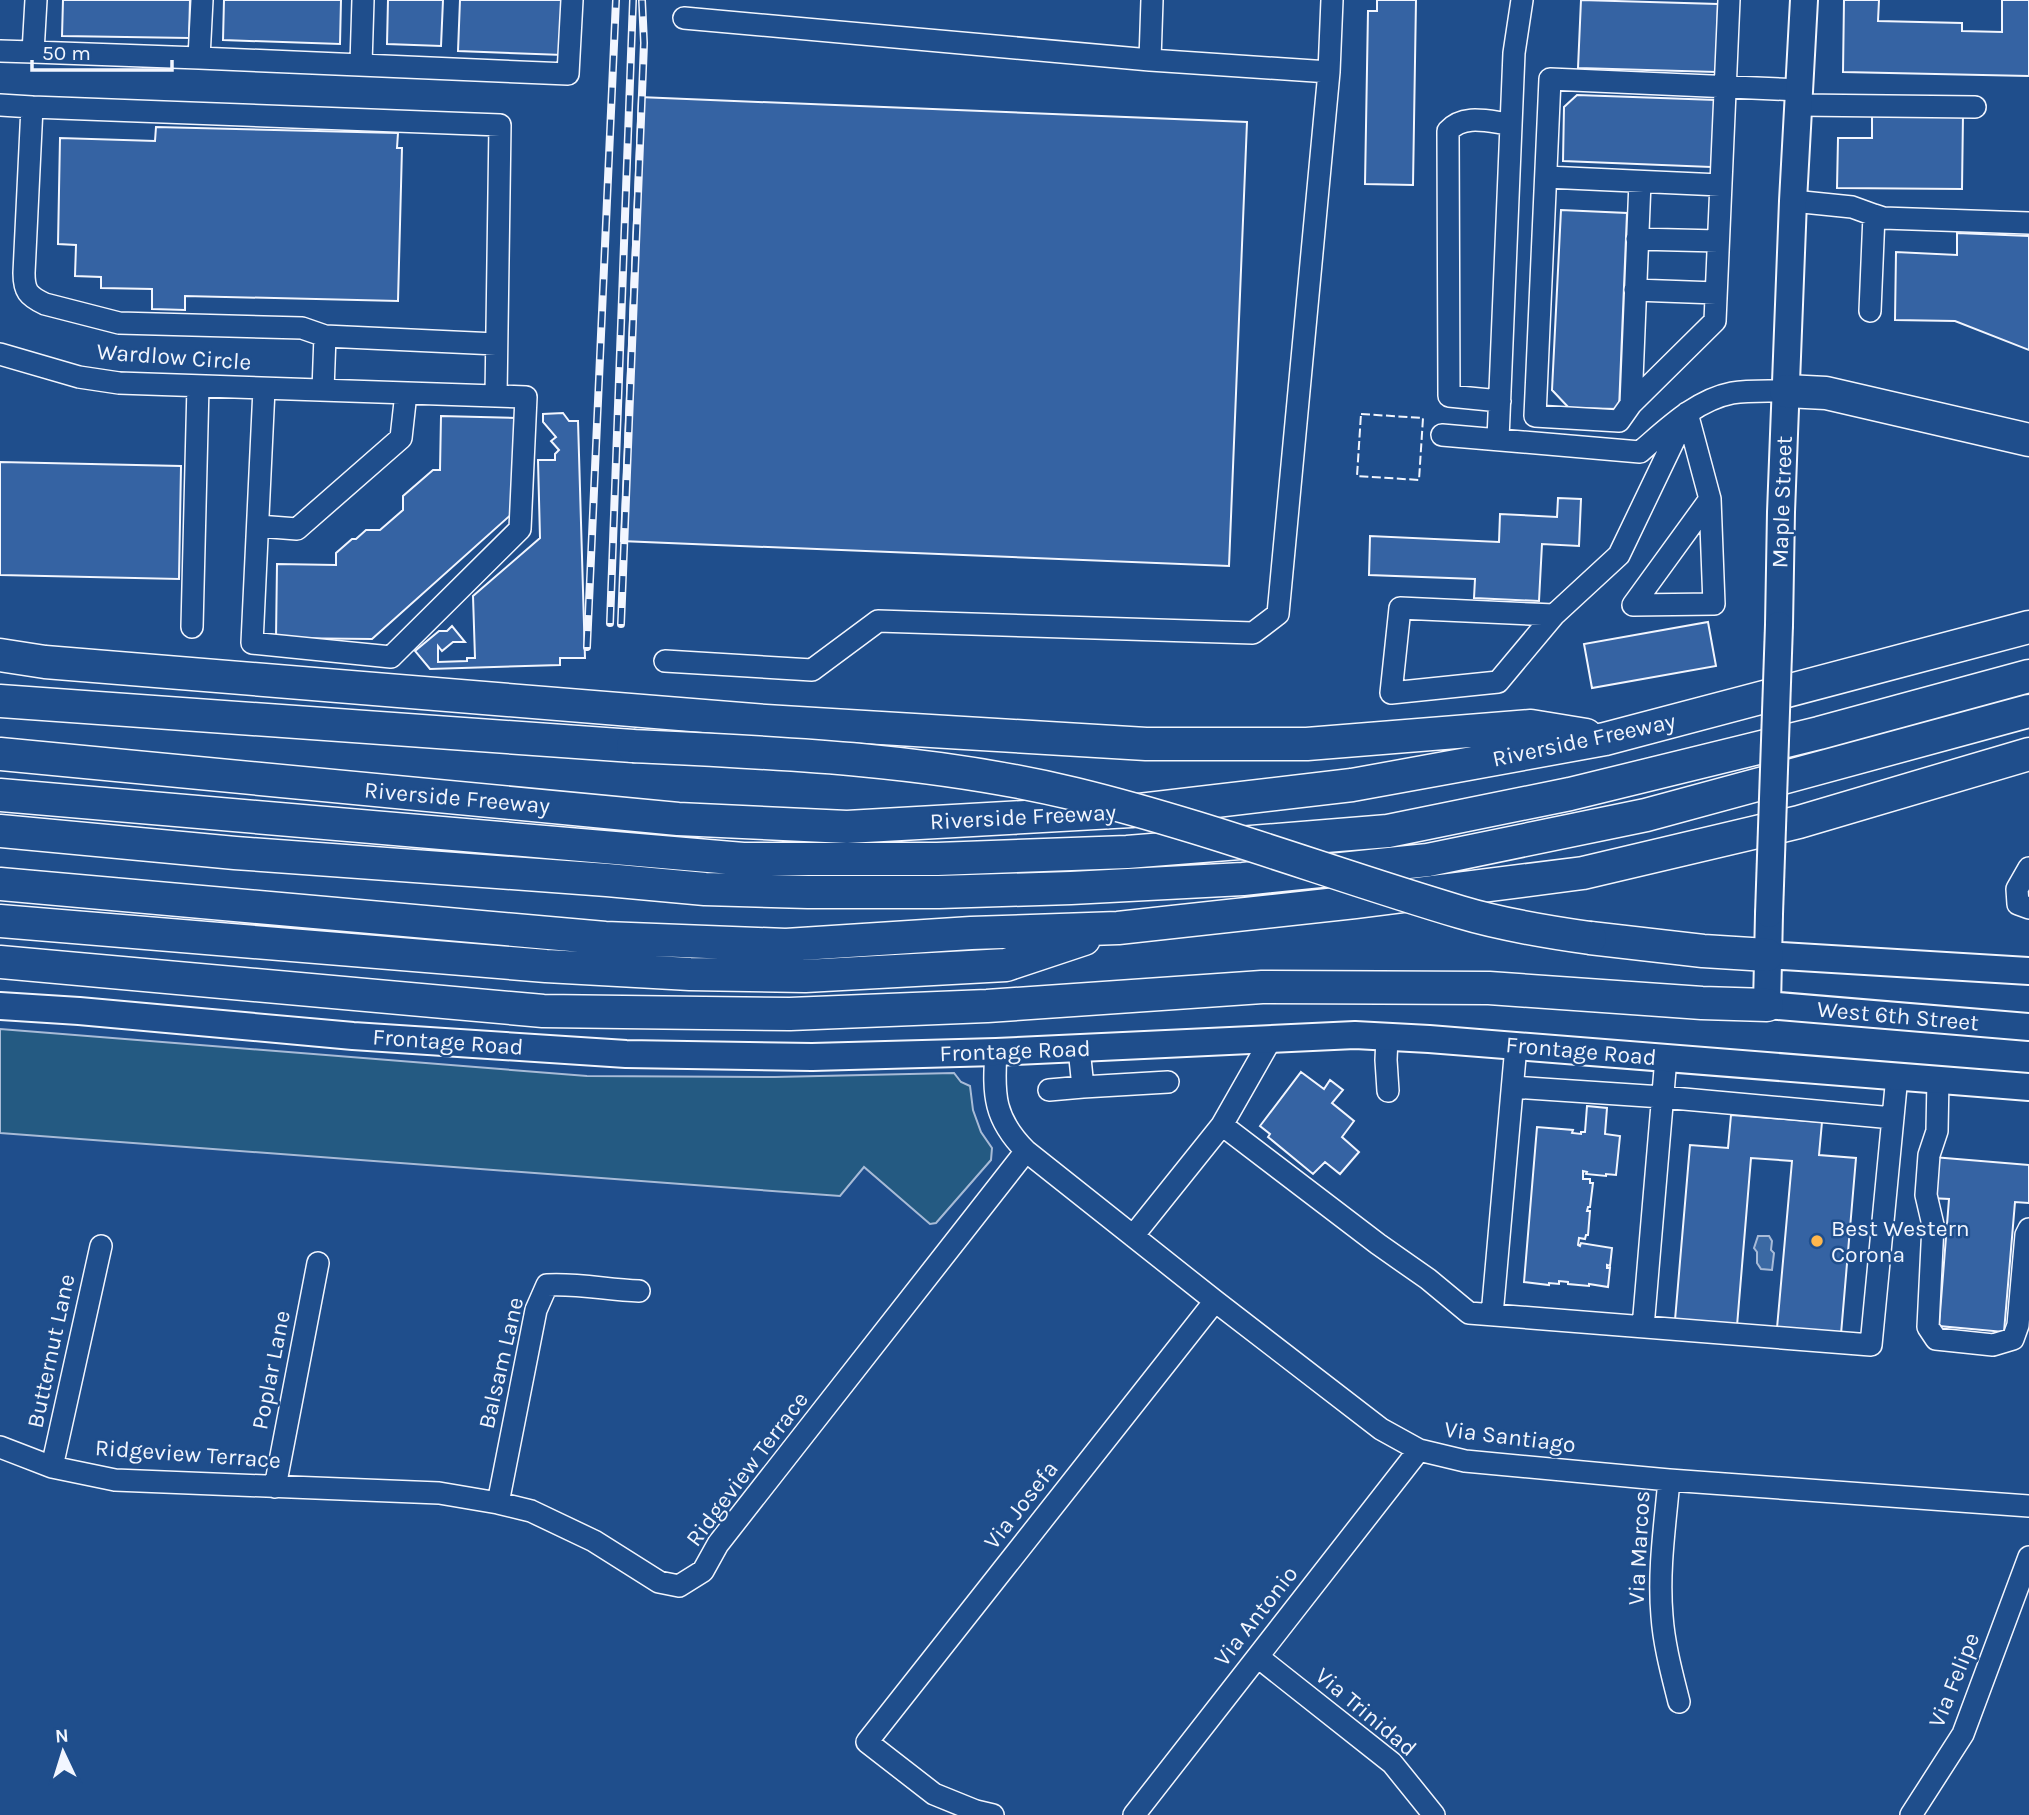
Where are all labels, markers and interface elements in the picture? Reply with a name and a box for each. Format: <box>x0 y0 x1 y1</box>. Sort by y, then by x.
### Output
scale bar <box>32 28 172 72</box>
text: 50 m <box>42 41 91 65</box>
street label: Wardlow Circle <box>96 338 252 376</box>
street label: Maple Street <box>1766 435 1798 569</box>
street label: Riverside Freeway <box>1490 707 1678 773</box>
street label: Riverside Freeway <box>363 776 551 820</box>
street label: Riverside Freeway <box>929 799 1117 835</box>
street label: West 6th Street <box>1816 995 1980 1037</box>
street label: Frontage Road <box>372 1023 524 1061</box>
street label: Frontage Road <box>1504 1031 1658 1071</box>
street label: Frontage Road <box>939 1035 1091 1067</box>
place label: Best Western Corona <box>1831 1215 1970 1268</box>
marker: Best Western Corona <box>1809 1233 1825 1249</box>
street label: Butternut Lane <box>22 1272 80 1430</box>
street label: Balsam Lane <box>473 1295 529 1431</box>
street label: Poplar Lane <box>246 1308 296 1432</box>
street label: Ridgeview Terrace <box>680 1386 814 1552</box>
street label: Via Santiago <box>1443 1416 1577 1458</box>
street label: Ridgeview Terrace <box>94 1434 282 1474</box>
street label: Via Josefa <box>978 1456 1064 1554</box>
street label: Via Marcos <box>1623 1490 1655 1606</box>
street label: Via Antonio <box>1209 1561 1303 1671</box>
street label: Via Felipe <box>1923 1629 1985 1731</box>
street label: Via Trinidad <box>1310 1662 1422 1762</box>
north arrow <box>28 1717 98 1787</box>
text: N <box>54 1725 69 1747</box>

